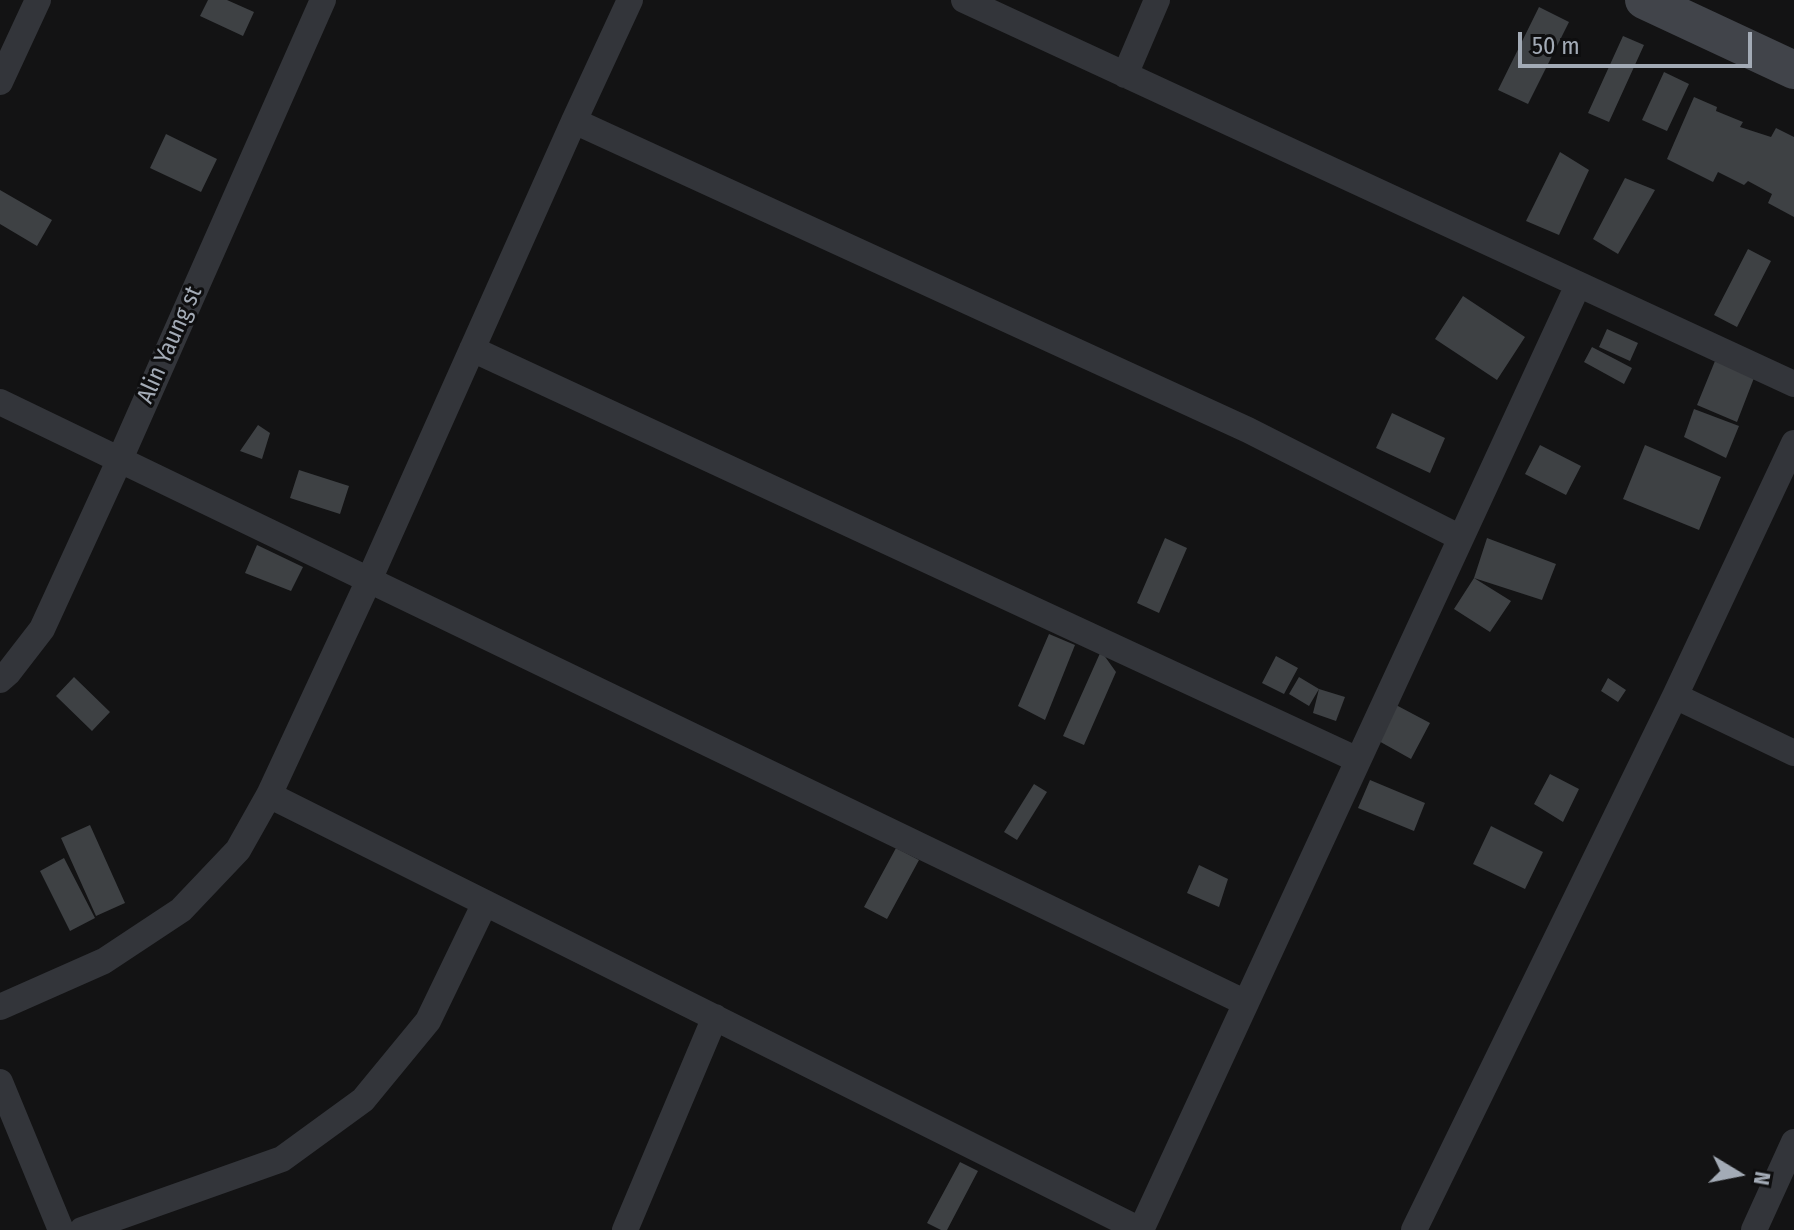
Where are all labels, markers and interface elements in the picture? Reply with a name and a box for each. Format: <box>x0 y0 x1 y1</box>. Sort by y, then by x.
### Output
scale bar <box>1522 16 1756 66</box>
text: 50 m <box>1532 32 1580 60</box>
street label: Alin Yaung st <box>131 282 209 408</box>
north arrow <box>1698 1134 1778 1214</box>
text: N <box>1748 1169 1777 1187</box>

